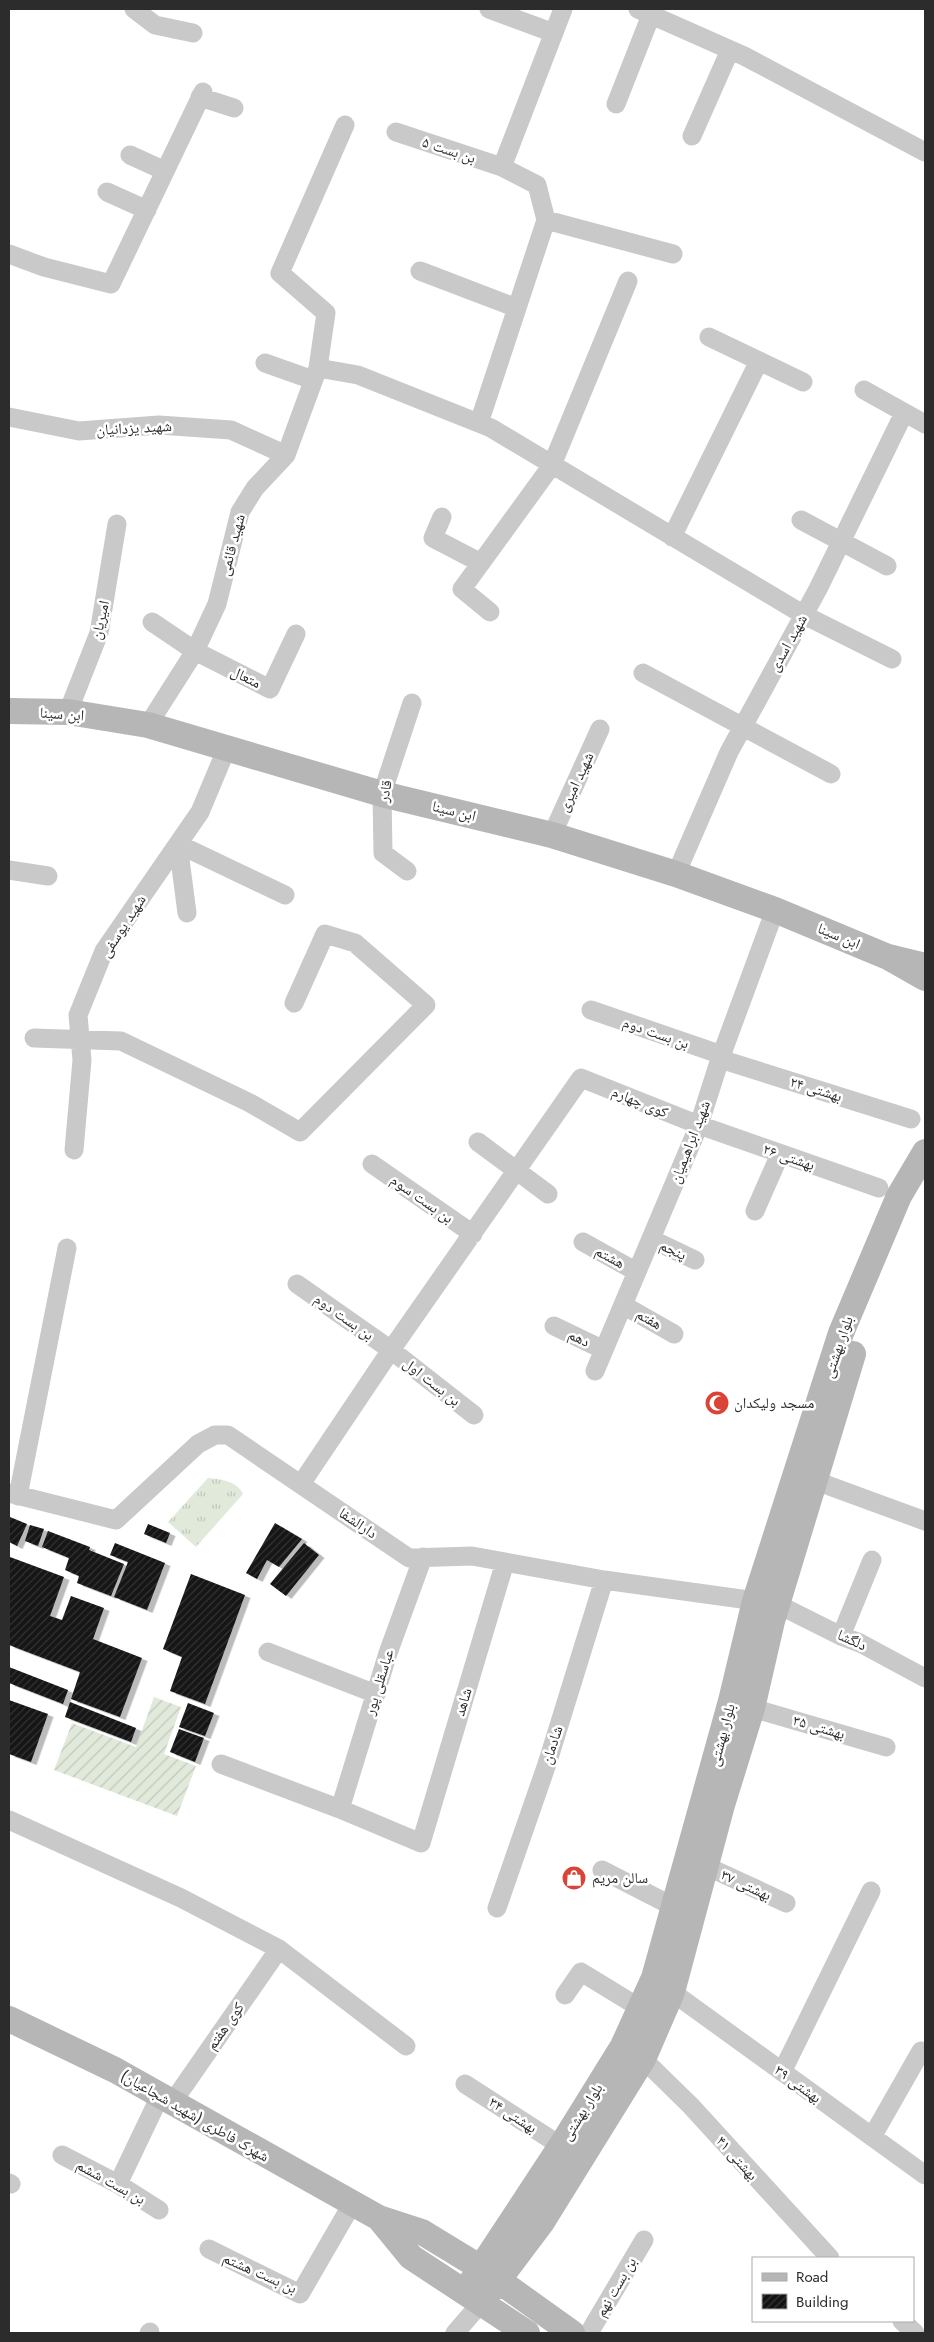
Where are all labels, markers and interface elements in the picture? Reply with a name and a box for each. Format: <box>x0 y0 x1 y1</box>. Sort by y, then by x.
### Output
street label: بن بست ۵ <box>419 131 479 169</box>
street label: شهید یزدانیان <box>96 415 172 441</box>
street label: شهید قائمی <box>213 511 251 578</box>
street label: امیریان <box>85 598 115 642</box>
street label: شهید اسدی <box>763 610 813 676</box>
street label: متعال <box>227 660 265 694</box>
street label: ابن سینا <box>39 701 85 727</box>
street label: شهید امیری <box>553 748 599 816</box>
street label: قادر <box>372 778 398 805</box>
street label: ابن سینا <box>430 795 478 827</box>
street label: شهید یوسفی <box>95 890 152 962</box>
street label: ابن سینا <box>814 917 864 955</box>
street label: بن بست دوم <box>620 1011 692 1055</box>
street label: بهشتی ۲۴ <box>787 1071 845 1107</box>
street label: کوی چهارم <box>608 1081 672 1123</box>
street label: شهید ابراهیمیان <box>664 1097 716 1187</box>
street label: بهشتی ۲۶ <box>760 1138 818 1176</box>
street label: بن بست سوم <box>386 1169 458 1229</box>
street label: پنجم <box>656 1234 690 1266</box>
street label: هشتم <box>591 1240 629 1274</box>
street label: بن بست دوم <box>310 1288 378 1346</box>
street label: هفتم <box>632 1303 666 1335</box>
street label: بلوار بهشتی <box>817 1313 859 1381</box>
street label: دهم <box>564 1323 594 1353</box>
street label: بن بست اول <box>399 1352 465 1412</box>
mosque icon: مسجد ولیکدان <box>704 1390 730 1416</box>
place label: مسجد ولیکدان <box>734 1392 815 1414</box>
street label: دارالشفا <box>334 1502 382 1544</box>
street label: دلگشا <box>834 1624 870 1656</box>
street label: عباسقلی پور <box>358 1646 400 1719</box>
street label: شاهد <box>448 1685 478 1719</box>
street label: بلوار بهشتی <box>703 1701 741 1769</box>
street label: بهشتی ۳۵ <box>790 1709 848 1745</box>
street label: شادمان <box>535 1723 569 1767</box>
street label: بهشتی ٣٧ <box>717 1864 775 1906</box>
shop icon: سالن مریم <box>561 1865 587 1891</box>
place label: سالن مریم <box>592 1867 648 1889</box>
street label: کوی هفتم <box>201 1998 249 2054</box>
street label: بهشتی ۳۹ <box>770 2059 826 2109</box>
street label: شهرک فاطری (شهید شجاعیان) <box>117 2064 273 2168</box>
street label: بلوار بهشتی <box>556 2079 608 2145</box>
street label: بهشتی ۳۴ <box>485 2091 541 2139</box>
street label: بهشتی ۴۱ <box>711 2131 763 2185</box>
street label: بن بست ششم <box>72 2154 150 2210</box>
street label: بن بست هشتم <box>219 2247 301 2299</box>
street label: بن بست نهم <box>590 2253 642 2321</box>
legend <box>752 2257 914 2322</box>
text: Road <box>796 2266 828 2288</box>
text: Building <box>796 2291 848 2313</box>

